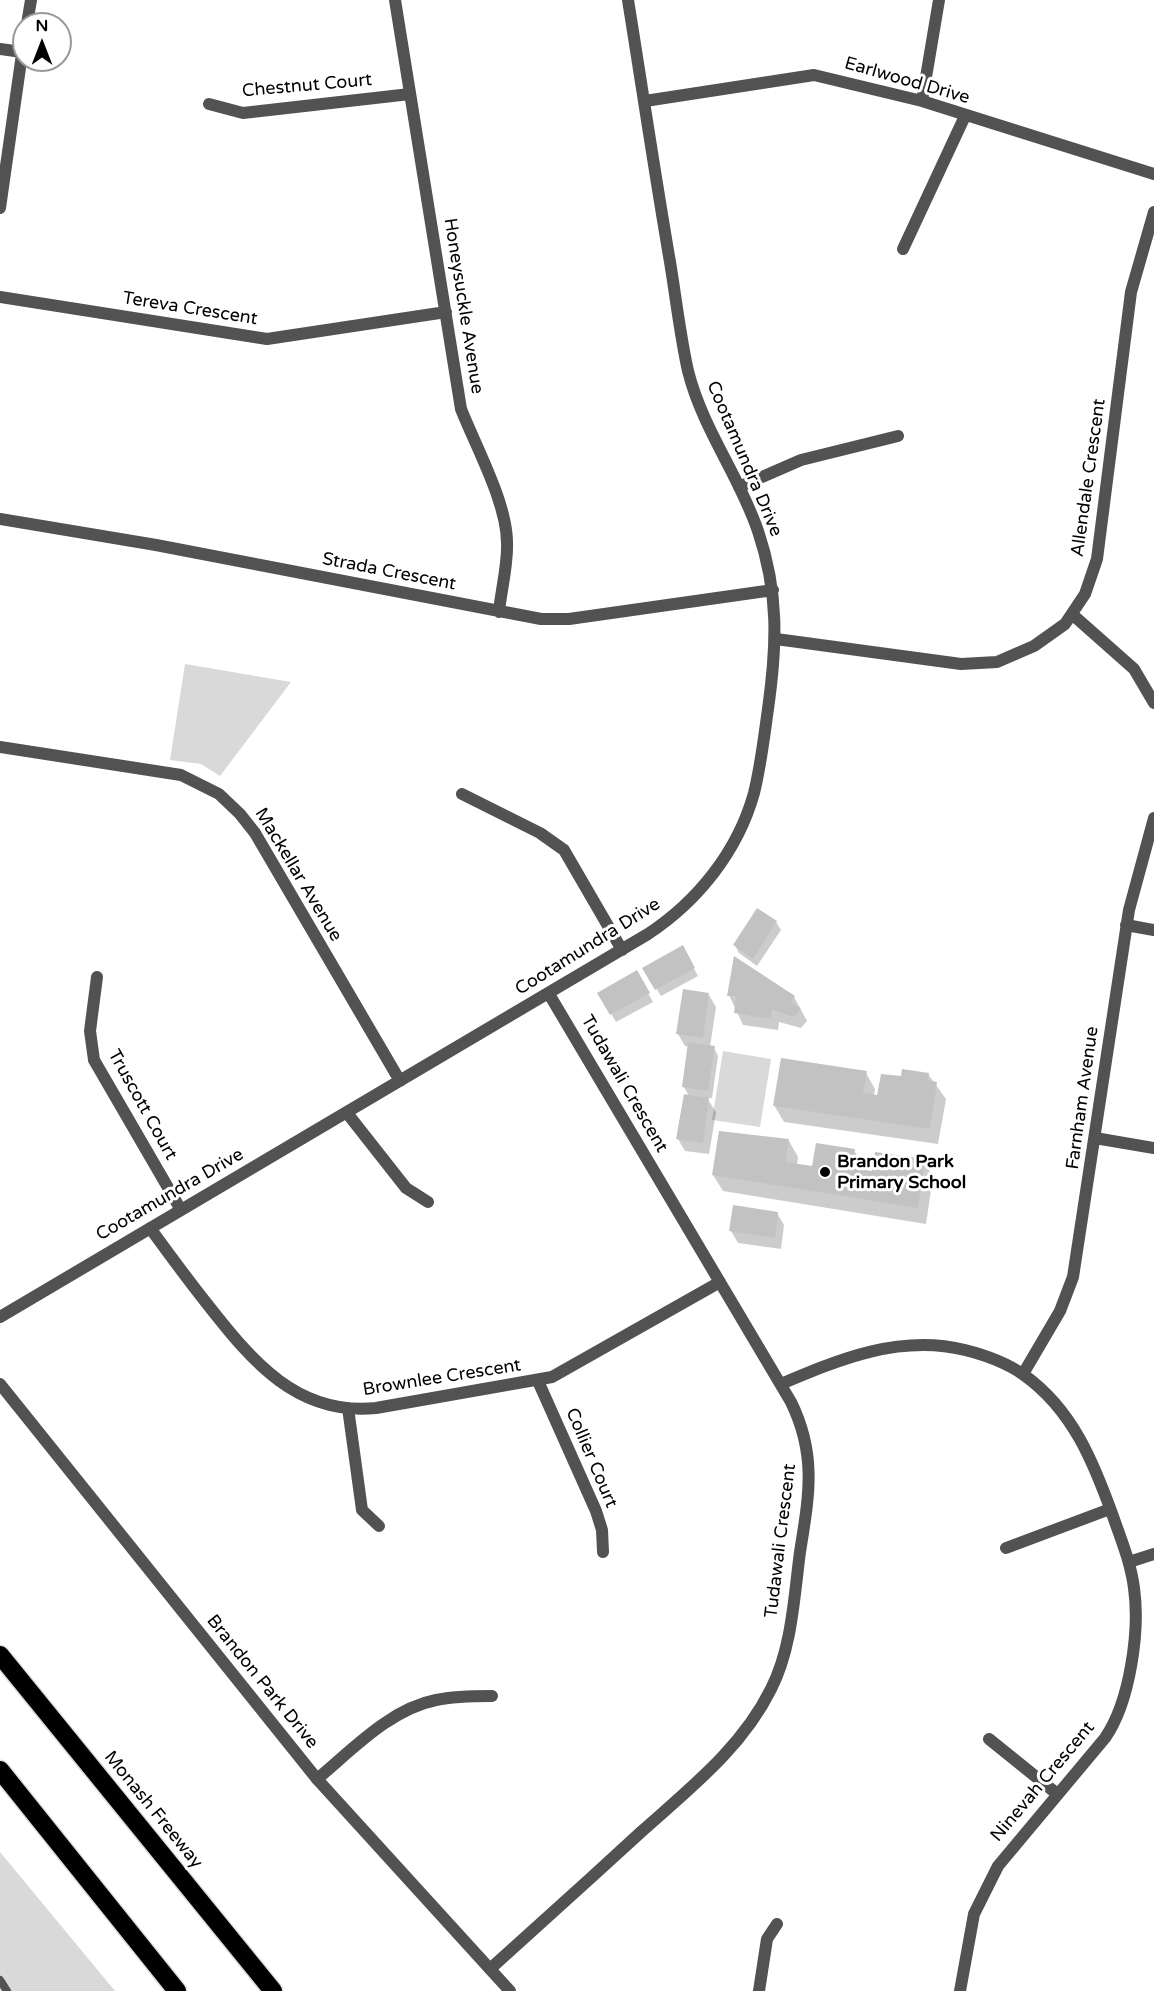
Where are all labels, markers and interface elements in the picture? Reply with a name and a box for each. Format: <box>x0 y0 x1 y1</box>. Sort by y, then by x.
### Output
north arrow <box>12 12 72 72</box>
text: N <box>36 16 48 36</box>
street label: Earlwood Drive <box>842 53 972 109</box>
street label: Chestnut Court <box>241 70 373 102</box>
street label: Honeysuckle Avenue <box>438 217 488 395</box>
street label: Tereva Crescent <box>121 288 259 330</box>
street label: Cootamundra Drive <box>701 378 787 540</box>
street label: Allendale Crescent <box>1067 398 1111 558</box>
street label: Strada Crescent <box>320 548 458 596</box>
street label: Mackellar Avenue <box>250 804 346 946</box>
street label: Cootamundra Drive <box>512 894 664 1000</box>
street label: Tudawali Crescent <box>576 1011 672 1157</box>
street label: Farnham Avenue <box>1062 1025 1104 1171</box>
street label: Truscott Court <box>103 1046 181 1164</box>
street label: Cootamundra Drive <box>92 1144 248 1246</box>
place label: Brandon Park Primary School <box>837 1151 966 1194</box>
marker: Brandon Park Primary School <box>818 1165 832 1179</box>
street label: Brownlee Crescent <box>361 1355 523 1401</box>
street label: Collier Court <box>560 1405 622 1511</box>
street label: Tudawali Crescent <box>761 1463 801 1619</box>
street label: Brandon Park Drive <box>201 1611 323 1753</box>
street label: Ninevah Crescent <box>986 1718 1100 1846</box>
street label: Monash Freeway <box>99 1747 207 1873</box>

